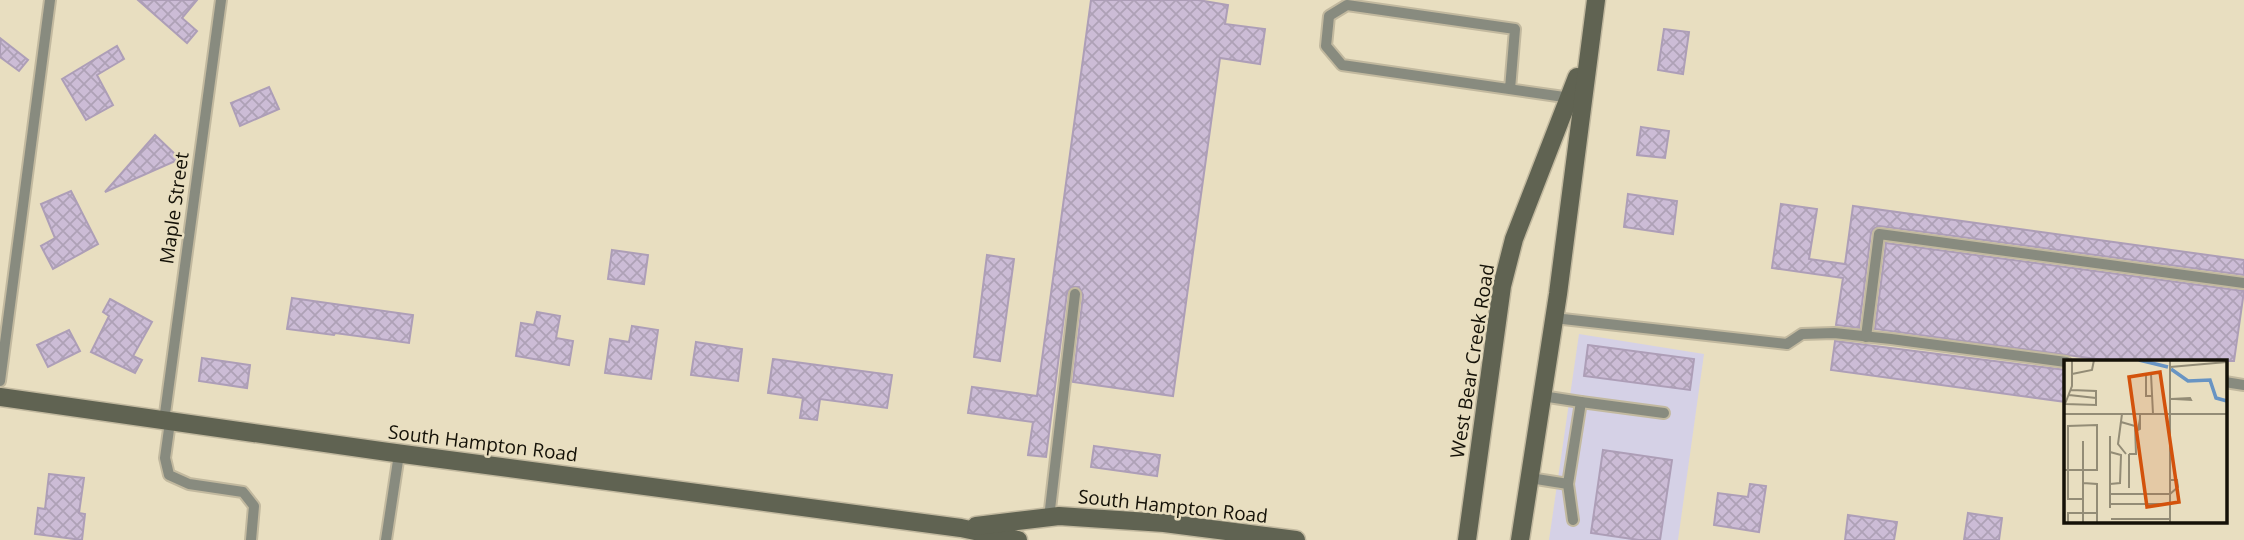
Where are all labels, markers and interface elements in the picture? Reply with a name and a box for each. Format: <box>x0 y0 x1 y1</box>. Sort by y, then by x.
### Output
street label: Maple Street <box>153 150 195 266</box>
street label: West Bear Creek Road <box>1444 262 1500 460</box>
inset map <box>2064 360 2226 522</box>
street label: South Hampton Road <box>387 418 579 468</box>
street label: South Hampton Road <box>1077 483 1269 529</box>

